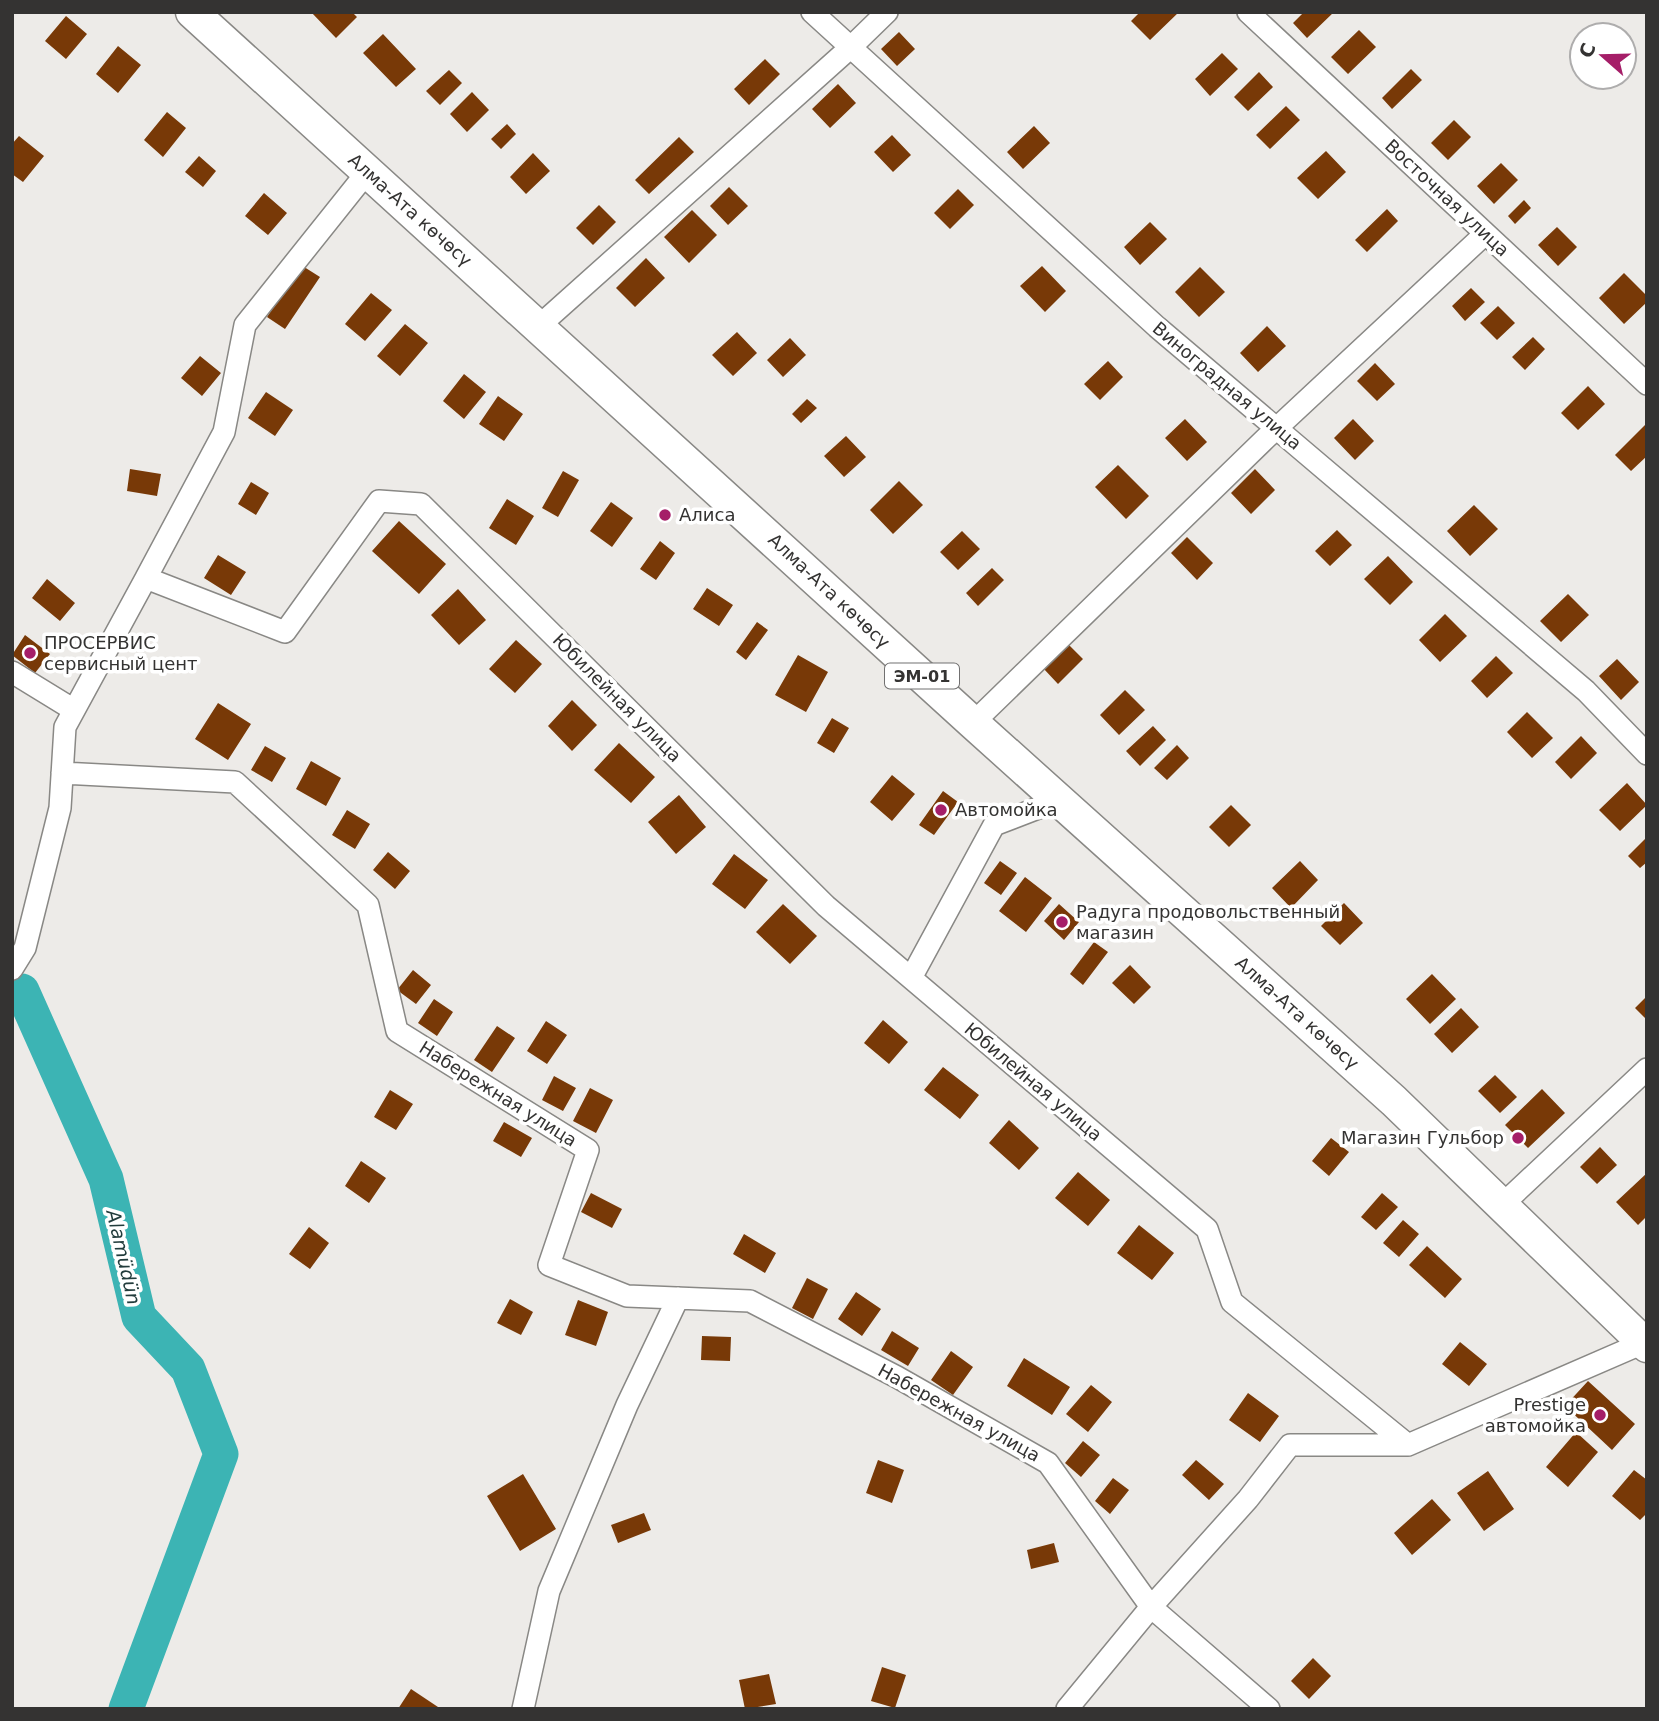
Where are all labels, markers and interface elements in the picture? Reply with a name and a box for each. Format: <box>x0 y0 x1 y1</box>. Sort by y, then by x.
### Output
north arrow <box>1568 21 1638 91</box>
text: С <box>1574 40 1600 61</box>
street label: Восточная улица <box>1381 135 1514 261</box>
street label: Алма-Ата көчөсү <box>344 149 477 271</box>
street label: Виноградная улица <box>1149 317 1306 454</box>
place label: Алиса <box>679 504 735 525</box>
marker: Алиса <box>657 507 673 523</box>
street label: Алма-Ата көчөсү <box>764 529 895 653</box>
street label: Юбилейная улица <box>549 629 686 766</box>
place label: ПРОСЕРВИС сервисный цент <box>44 632 198 674</box>
marker: ПРОСЕРВИС сервисный цент <box>22 645 38 661</box>
road number: ЭМ-01 <box>885 664 959 688</box>
place label: Автомойка <box>955 799 1058 820</box>
marker: Автомойка <box>933 802 949 818</box>
place label: Радуга продовольственный магазин <box>1076 901 1340 943</box>
marker: Радуга продовольственный магазин <box>1054 914 1070 930</box>
street label: Алма-Ата көчөсү <box>1231 952 1364 1074</box>
street label: Юбилейная улица <box>960 1018 1106 1145</box>
street label: Набережная улица <box>416 1036 581 1151</box>
place label: Магазин Гульбор <box>1341 1127 1504 1148</box>
marker: Магазин Гульбор <box>1510 1130 1526 1146</box>
water label: Alamüdün <box>102 1206 146 1307</box>
street label: Набережная улица <box>875 1359 1044 1466</box>
place label: Prestige автомойка <box>1485 1394 1586 1436</box>
marker: Prestige автомойка <box>1592 1407 1608 1423</box>

